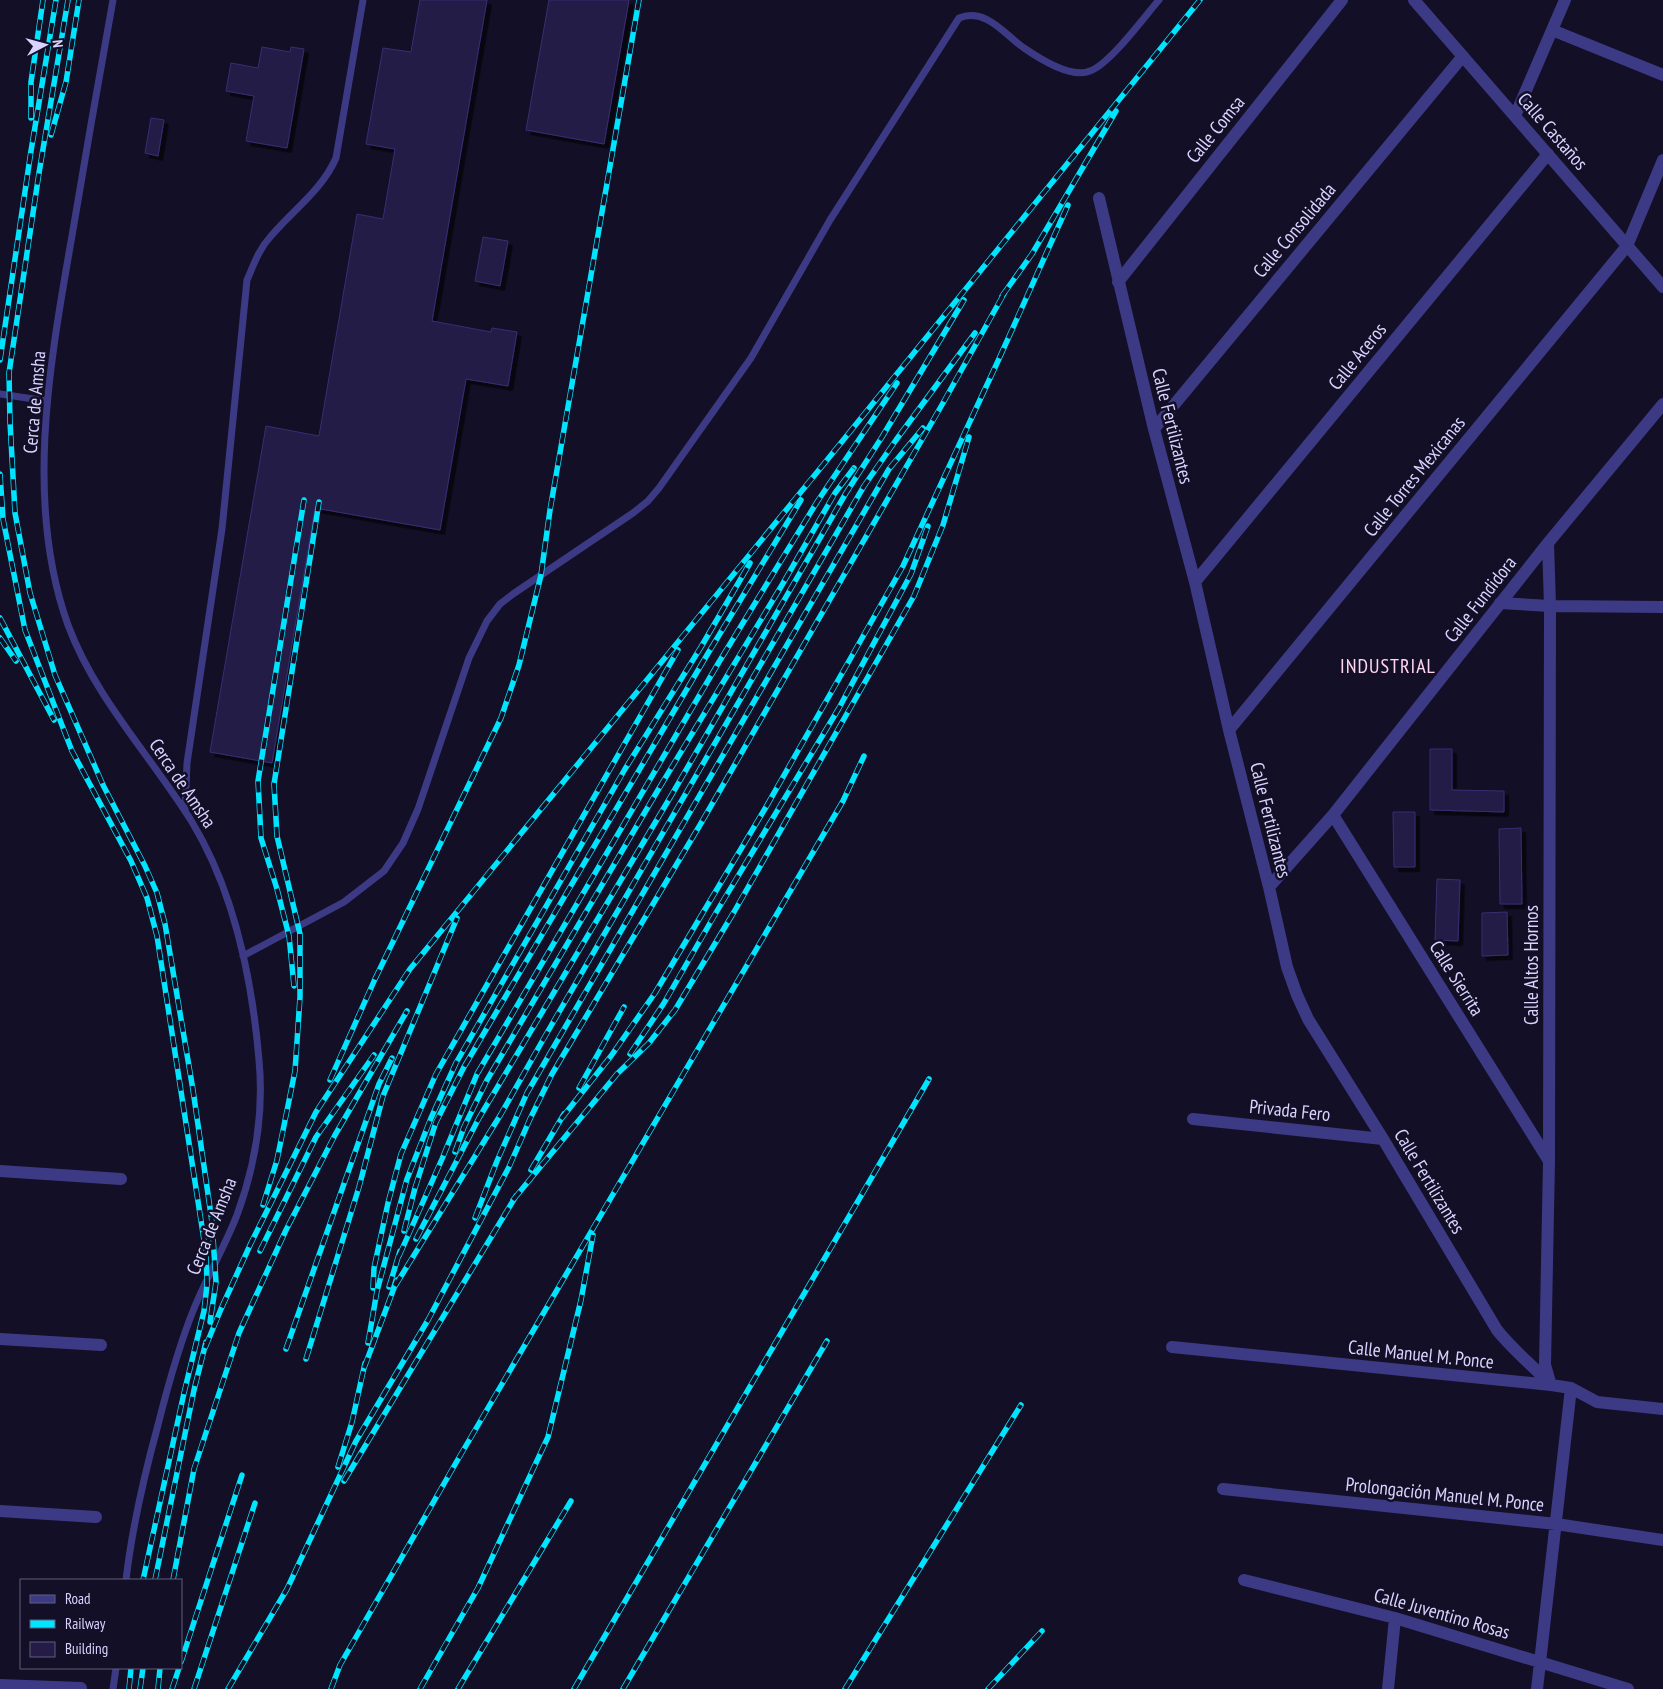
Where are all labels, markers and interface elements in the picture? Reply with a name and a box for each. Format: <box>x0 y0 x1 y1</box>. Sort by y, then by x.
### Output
north arrow <box>20 20 70 70</box>
text: N <box>49 39 67 48</box>
street label: Calle Castaños <box>1513 87 1593 175</box>
street label: Calle Comsa <box>1181 91 1249 167</box>
street label: Calle Consolidada <box>1247 178 1341 282</box>
street label: Calle Aceros <box>1323 318 1391 394</box>
street label: Cerca de Amsha <box>18 350 50 454</box>
street label: Calle Fertilizantes <box>1147 366 1199 486</box>
street label: Calle Torres Mexicanas <box>1358 411 1470 541</box>
street label: Calle Fundidora <box>1439 551 1521 647</box>
district label: INDUSTRIAL <box>1340 653 1436 679</box>
street label: Cerca de Amsha <box>144 734 222 832</box>
street label: Calle Fertilizantes <box>1245 760 1297 880</box>
street label: Calle Altos Hornos <box>1519 905 1543 1025</box>
street label: Calle Sierrita <box>1425 936 1489 1020</box>
street label: Privada Fero <box>1248 1094 1332 1126</box>
street label: Calle Fertilizantes <box>1389 1124 1471 1238</box>
street label: Cerca de Amsha <box>181 1174 241 1278</box>
street label: Calle Manuel M. Ponce <box>1347 1334 1495 1374</box>
street label: Prolongación Manuel M. Ponce <box>1345 1472 1546 1516</box>
legend <box>20 1579 182 1669</box>
street label: Calle Juventino Rosas <box>1371 1582 1513 1644</box>
text: Road <box>65 1589 91 1608</box>
text: Railway <box>65 1614 106 1633</box>
text: Building <box>65 1639 108 1658</box>

